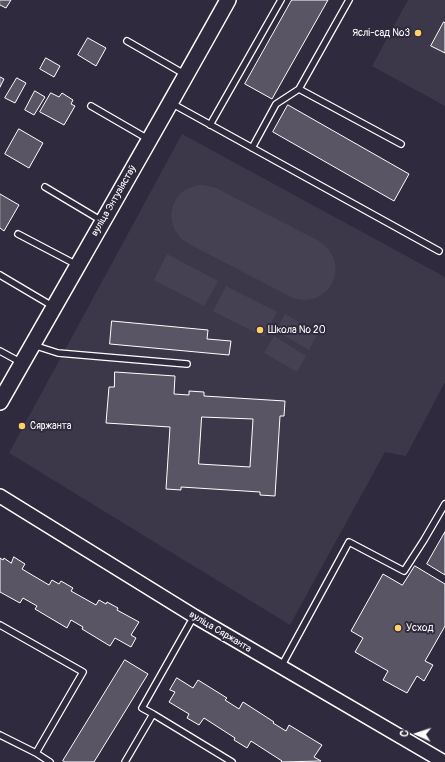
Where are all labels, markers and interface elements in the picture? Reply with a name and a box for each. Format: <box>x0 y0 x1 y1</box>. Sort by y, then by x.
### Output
place label: Яслі-сад №3 <box>352 27 410 39</box>
marker: Яслі-сад №3 <box>413 28 423 38</box>
street label: вуліца Энтузіястаў <box>89 163 139 239</box>
place label: Школа № 20 <box>268 324 326 336</box>
marker: Школа № 20 <box>255 325 265 335</box>
place label: Сяржанта <box>30 420 71 432</box>
marker: Сяржанта <box>17 421 27 431</box>
street label: вуліца Сяржанта <box>187 609 253 655</box>
place label: Усход <box>406 622 433 634</box>
marker: Усход <box>393 623 403 633</box>
north arrow <box>397 714 437 754</box>
text: С <box>398 730 411 737</box>

